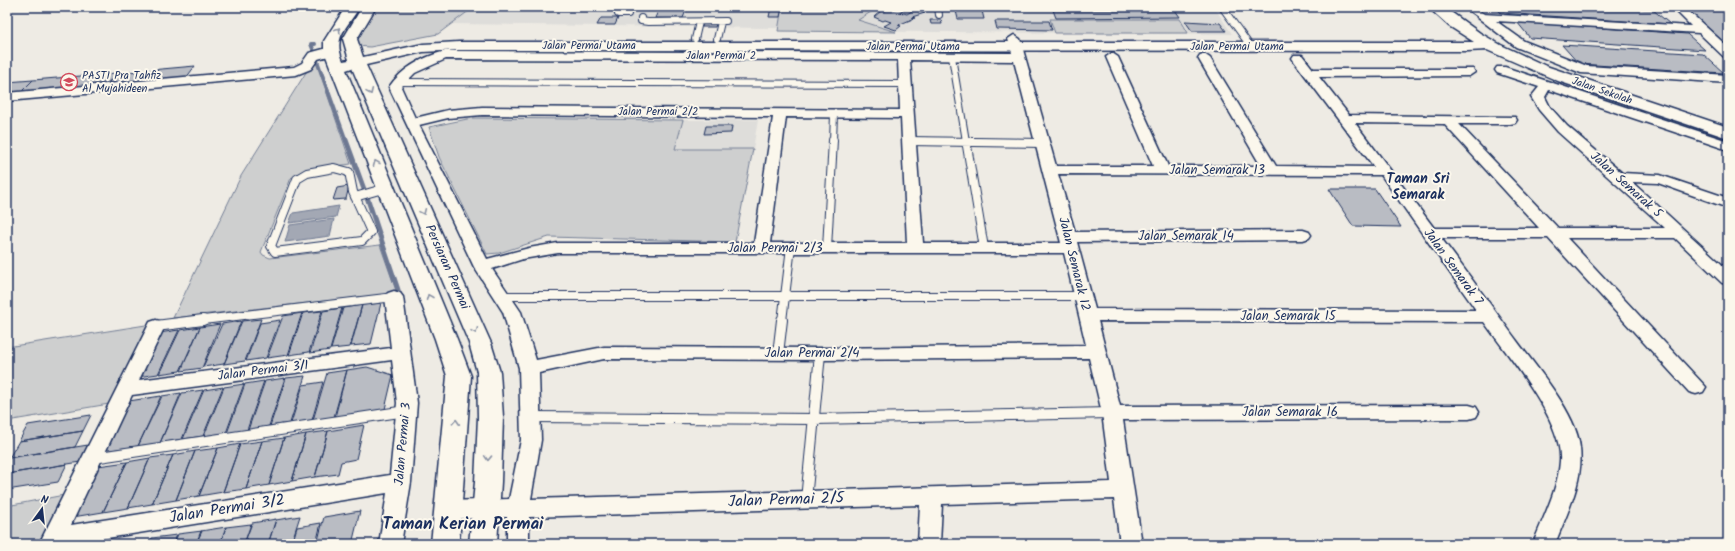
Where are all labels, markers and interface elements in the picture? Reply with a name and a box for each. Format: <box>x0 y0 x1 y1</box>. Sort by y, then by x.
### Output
one-way arrow <box>334 27 341 34</box>
street label: Jalan Permai Utama <box>542 37 636 55</box>
street label: Jalan Permai Utama <box>866 38 960 56</box>
street label: Jalan Permai Utama <box>1190 38 1284 56</box>
street label: Jalan Permai 2 <box>686 47 756 65</box>
place label: PASTI Pra Tahfiz Al Mujahideen <box>82 67 161 98</box>
school or university icon: PASTI Pra Tahfiz Al Mujahideen <box>59 72 79 92</box>
street label: Jalan Sekolah <box>1569 72 1635 110</box>
one-way arrow <box>366 89 374 96</box>
street label: Jalan Permai 2/2 <box>618 103 698 121</box>
street label: Jalan Semarak 5 <box>1585 147 1668 224</box>
one-way arrow <box>373 160 381 167</box>
street label: Jalan Semarak 13 <box>1169 160 1265 181</box>
district label: Taman Sri Semarak <box>1387 168 1450 206</box>
one-way arrow <box>418 208 426 215</box>
street label: Jalan Semarak 12 <box>1052 215 1096 313</box>
street label: Persiaran Permai <box>419 221 476 314</box>
street label: Jalan Semarak 7 <box>1418 224 1489 311</box>
street label: Jalan Semarak 14 <box>1138 226 1234 247</box>
street label: Jalan Permai 2/3 <box>727 238 823 259</box>
one-way arrow <box>426 293 434 300</box>
street label: Jalan Semarak 15 <box>1240 306 1337 327</box>
one-way arrow <box>470 327 478 334</box>
street label: Jalan Permai 2/4 <box>765 343 859 364</box>
street label: Jalan Permai 3/1 <box>216 355 310 387</box>
street label: Jalan Permai 3 <box>389 402 417 486</box>
street label: Jalan Semarak 16 <box>1242 402 1338 423</box>
one-way arrow <box>452 419 460 425</box>
one-way arrow <box>484 455 492 461</box>
street label: Jalan Permai 2/5 <box>727 485 846 515</box>
street label: Jalan Permai 3/2 <box>167 487 287 531</box>
north arrow <box>22 489 62 529</box>
text: N <box>39 491 50 510</box>
district label: Taman Kerian Permai <box>382 511 544 538</box>

